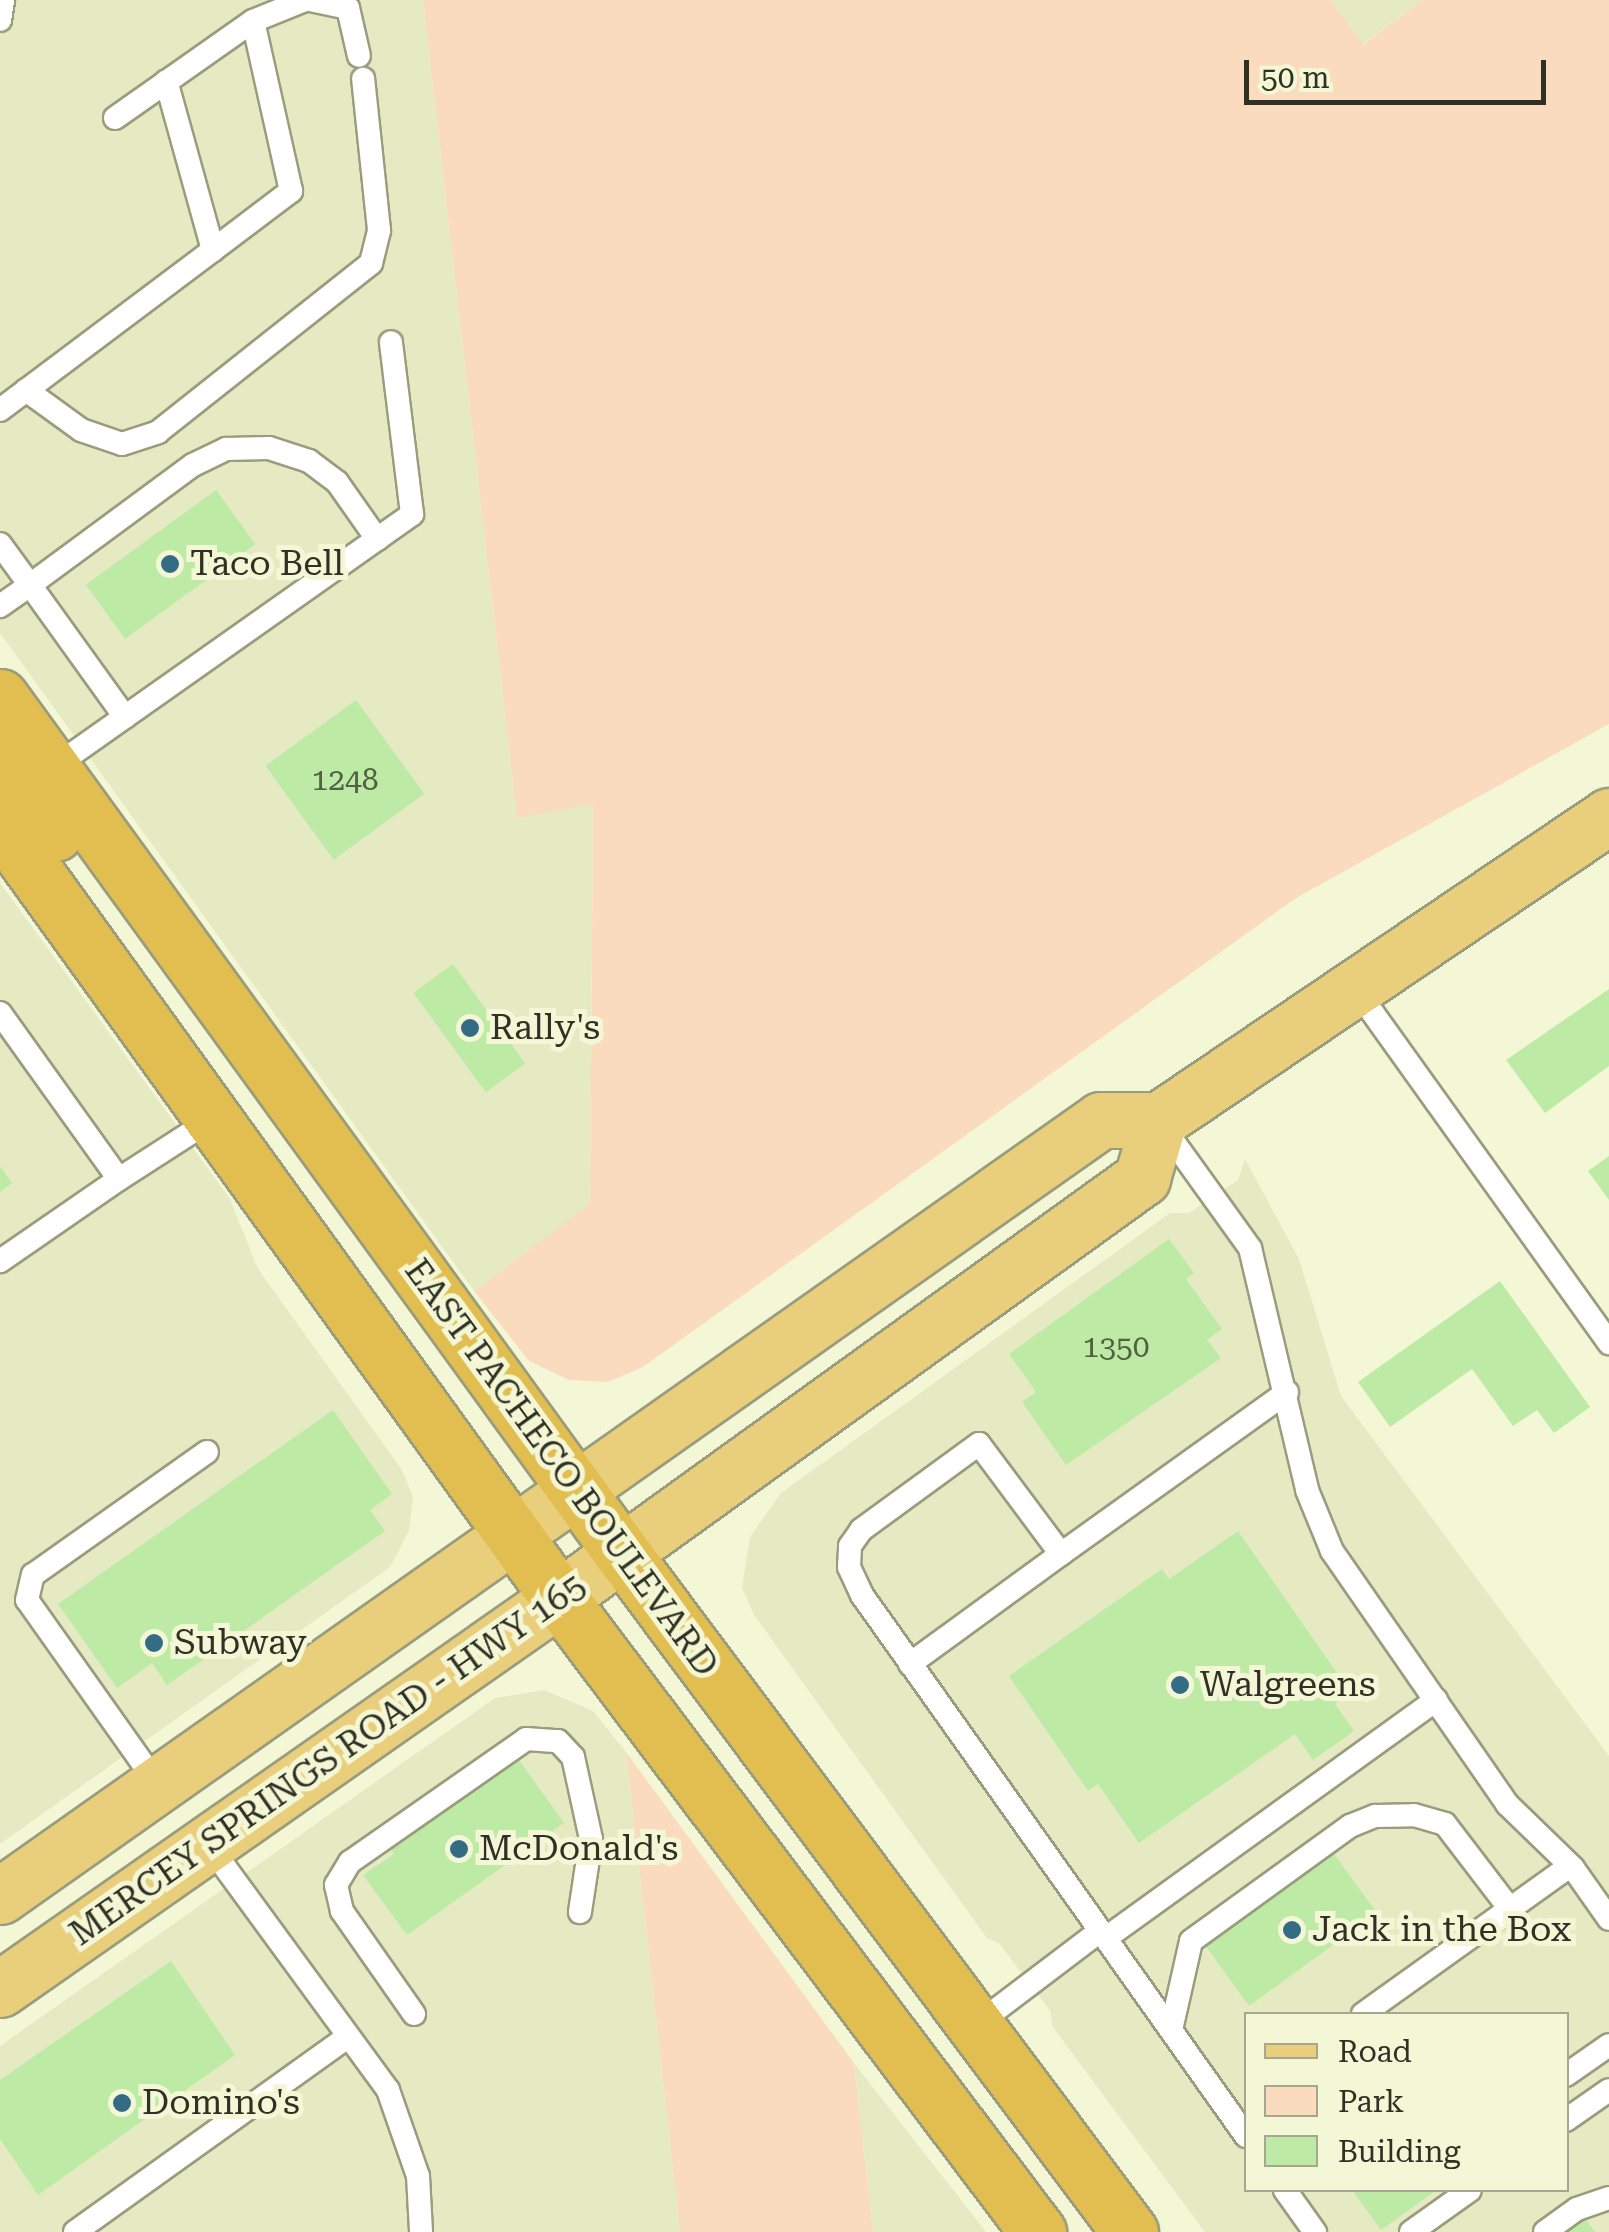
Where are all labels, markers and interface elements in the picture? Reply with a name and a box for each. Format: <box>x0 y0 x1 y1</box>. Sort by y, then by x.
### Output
scale bar <box>1249 40 1552 102</box>
text: 50 m <box>1261 60 1330 95</box>
place label: Taco Bell <box>190 543 344 585</box>
marker: Taco Bell <box>159 553 181 575</box>
house number: 1248 <box>311 762 379 798</box>
place label: Rally's <box>490 1007 600 1049</box>
marker: Rally's <box>459 1017 481 1039</box>
street label: EAST PACHECO BOULEVARD <box>395 1251 727 1685</box>
house number: 1350 <box>1082 1329 1150 1365</box>
street label: MERCEY SPRINGS ROAD - HWY 165 <box>62 1565 594 1955</box>
place label: Subway <box>174 1622 307 1664</box>
marker: Subway <box>143 1632 165 1654</box>
place label: Walgreens <box>1200 1664 1376 1706</box>
marker: Walgreens <box>1169 1674 1191 1696</box>
place label: McDonald's <box>479 1828 678 1870</box>
marker: McDonald's <box>448 1838 470 1860</box>
place label: Jack in the Box <box>1312 1909 1571 1951</box>
marker: Jack in the Box <box>1281 1919 1303 1941</box>
legend <box>1244 2012 1569 2192</box>
text: Road <box>1338 2034 1412 2069</box>
place label: Domino's <box>142 2082 300 2124</box>
text: Park <box>1338 2084 1404 2119</box>
marker: Domino's <box>111 2092 133 2114</box>
text: Building <box>1338 2134 1461 2169</box>

